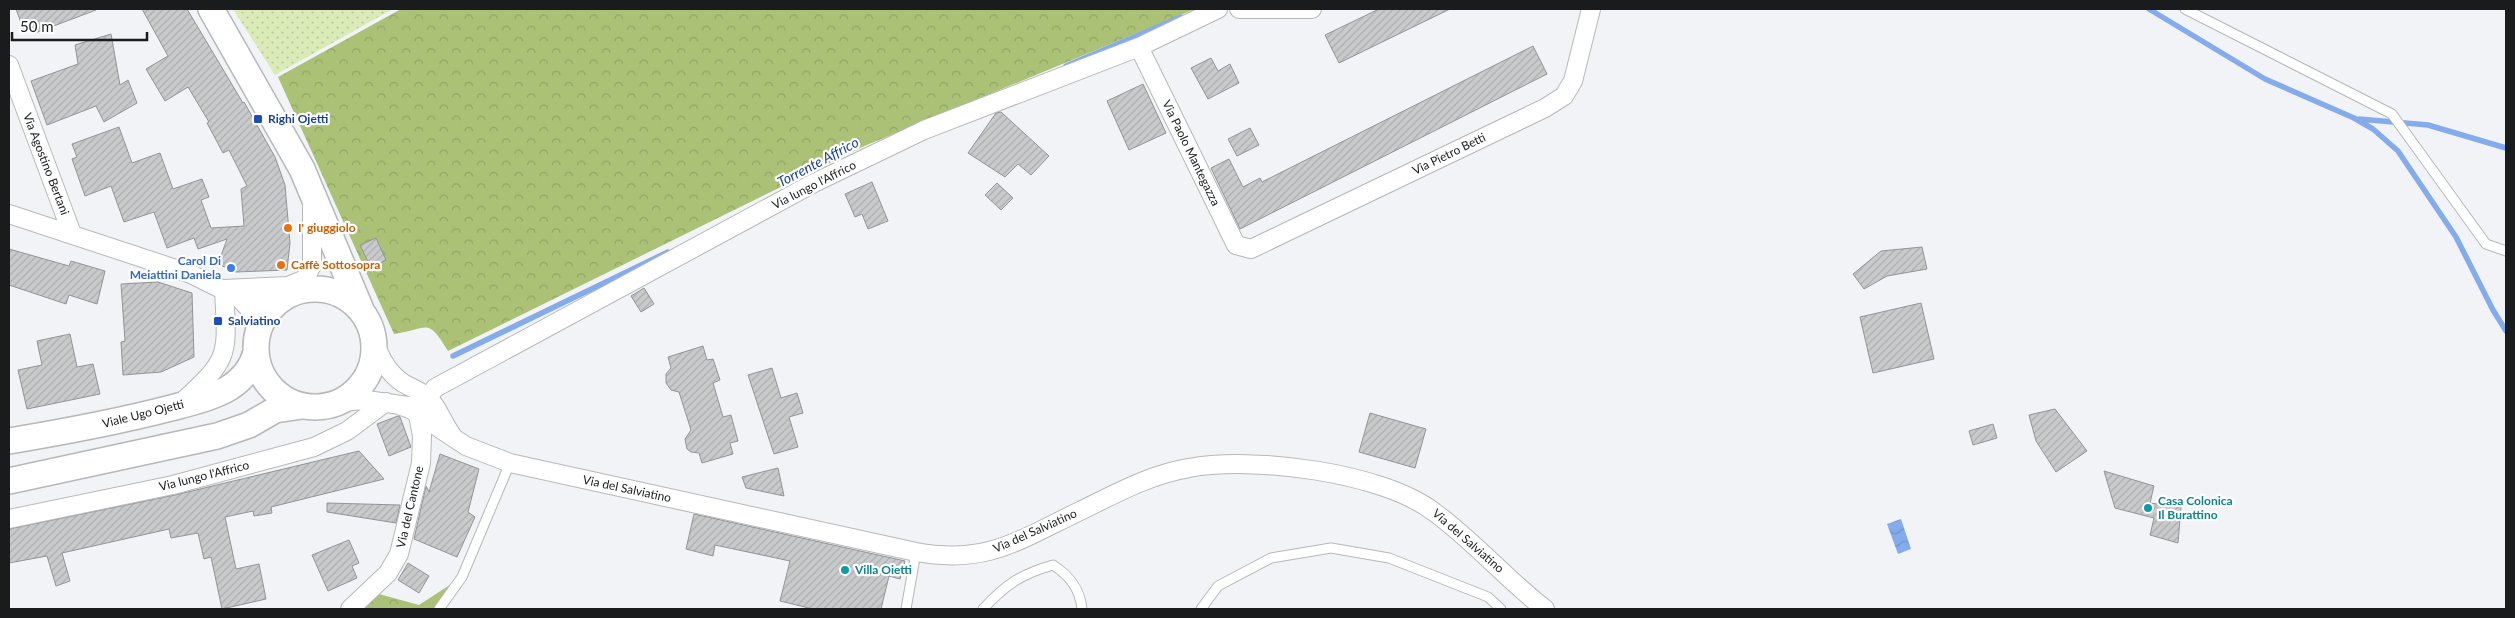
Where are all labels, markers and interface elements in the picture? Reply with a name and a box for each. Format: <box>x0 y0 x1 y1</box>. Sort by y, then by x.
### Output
scale bar <box>12 10 148 42</box>
text: 50 m <box>20 17 54 35</box>
street label: Via Paolo Mantegazza <box>1159 97 1224 208</box>
street label: Via Agostino Bertani <box>20 111 73 217</box>
place label: Righi Ojetti <box>268 111 329 126</box>
marker: Righi Ojetti <box>252 113 264 125</box>
street label: Via Pietro Betti <box>1410 129 1488 178</box>
water label: Torrente Affrico <box>774 133 861 190</box>
street label: Via lungo l'Affrico <box>769 157 859 212</box>
place label: I' giuggiolo <box>298 220 356 235</box>
marker: I' giuggiolo <box>282 222 294 234</box>
place label: Carol Di Meiattini Daniela <box>130 253 221 282</box>
place label: Caffè Sottosopra <box>291 257 380 272</box>
marker: Caffè Sottosopra <box>275 259 287 271</box>
marker: Carol Di Meiattini Daniela <box>225 262 237 274</box>
place label: Salviatino <box>228 313 280 328</box>
marker: Salviatino <box>212 315 224 327</box>
street label: Viale Ugo Ojetti <box>101 396 185 431</box>
street label: Via lungo l'Affrico <box>157 457 251 494</box>
street label: Via del Cantone <box>393 464 426 549</box>
street label: Via del Salviatino <box>581 472 673 505</box>
place label: Casa Colonica Il Burattino <box>2158 493 2233 522</box>
marker: Casa Colonica Il Burattino <box>2142 502 2154 514</box>
street label: Via del Salviatino <box>991 505 1079 556</box>
street label: Via del Salviatino <box>1429 505 1507 576</box>
place label: Villa Oietti <box>854 562 912 577</box>
marker: Villa Oietti <box>839 564 851 576</box>

